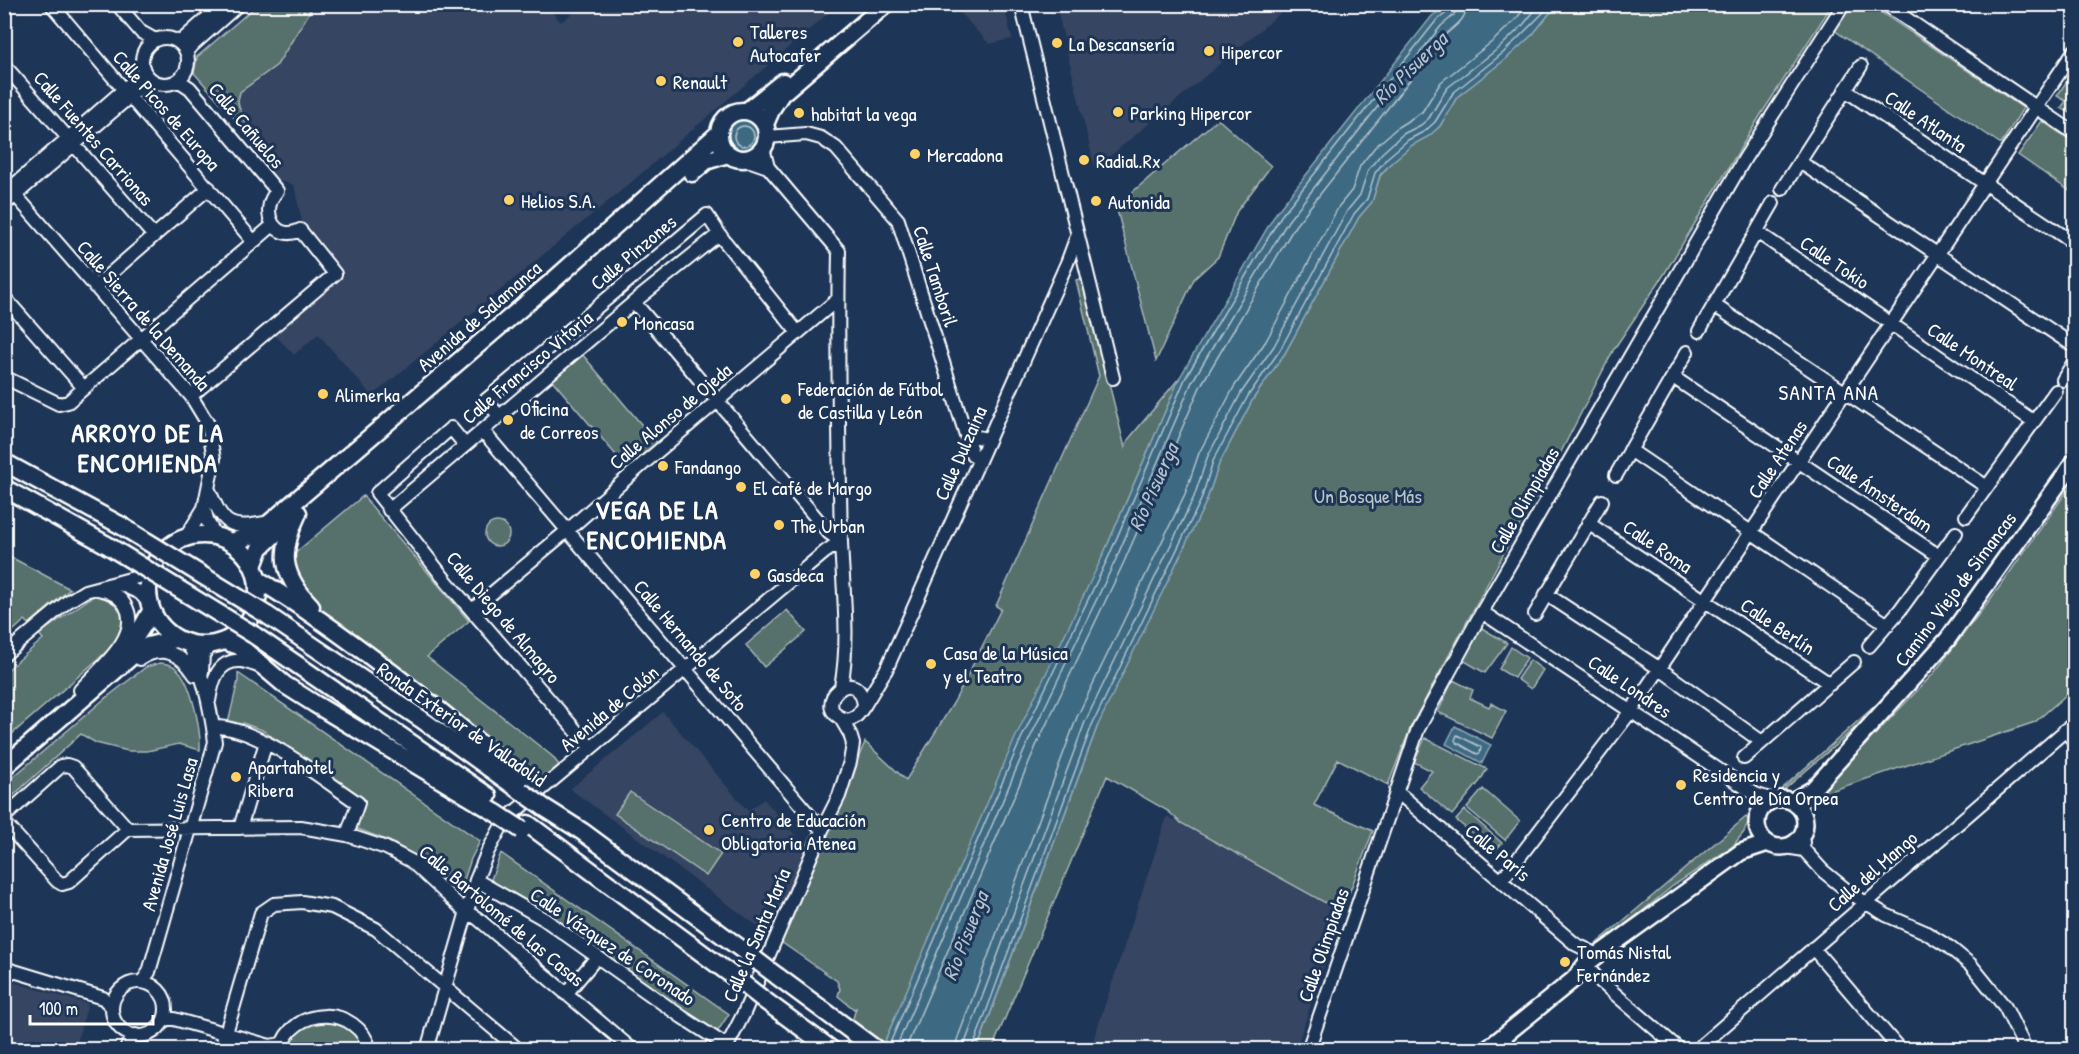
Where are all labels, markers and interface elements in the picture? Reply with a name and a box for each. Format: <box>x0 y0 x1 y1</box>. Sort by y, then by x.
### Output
place label: Talleres Autocafer <box>750 18 821 68</box>
water label: Río Pisuerga <box>1367 23 1455 111</box>
place label: La Descansería <box>1069 30 1175 57</box>
marker: Talleres Autocafer <box>731 35 745 49</box>
marker: La Descansería <box>1050 36 1064 50</box>
place label: Hipercor <box>1221 38 1283 65</box>
street label: Calle Picos de Europa <box>107 44 227 176</box>
marker: Hipercor <box>1202 44 1216 58</box>
street label: Calle Fuentes Carrionas <box>28 65 160 212</box>
place label: Renault <box>673 68 728 95</box>
marker: Renault <box>654 74 668 88</box>
street label: Calle Cañuelos <box>203 76 291 174</box>
street label: Calle Atlanta <box>1880 84 1972 158</box>
place label: Parking Hipercor <box>1130 99 1252 126</box>
place label: habitat la vega <box>811 100 917 127</box>
marker: Parking Hipercor <box>1111 105 1125 119</box>
marker: habitat la vega <box>792 106 806 120</box>
place label: Mercadona <box>927 141 1003 168</box>
marker: Mercadona <box>908 147 922 161</box>
place label: Radial.Rx <box>1096 147 1161 174</box>
marker: Radial.Rx <box>1077 153 1091 167</box>
place label: Helios S.A. <box>521 187 596 214</box>
place label: Autonida <box>1108 188 1170 215</box>
marker: Helios S.A. <box>502 193 516 207</box>
marker: Autonida <box>1089 194 1103 208</box>
street label: Calle Pinzones <box>584 208 682 296</box>
street label: Calle Tamboril <box>907 222 965 331</box>
street label: Calle Tokio <box>1795 229 1875 295</box>
street label: Calle Sierra de la Demanda <box>71 234 217 396</box>
street label: Avenida de Salamanca <box>411 255 547 377</box>
street label: Calle Francisco Vitoria <box>456 304 598 430</box>
place label: Moncasa <box>634 309 694 336</box>
marker: Moncasa <box>615 315 629 329</box>
street label: Calle Montreal <box>1922 316 2025 397</box>
street label: Calle Alonso de Ojeda <box>603 357 737 475</box>
place label: Federación de Fútbol de Castilla y León <box>797 375 944 425</box>
district label: SANTA ANA <box>1778 378 1880 407</box>
place label: Alimerka <box>335 381 400 408</box>
marker: Alimerka <box>316 387 330 401</box>
marker: Federación de Fútbol de Castilla y León <box>779 392 793 406</box>
place label: Oficina de Correos <box>520 395 599 445</box>
street label: Calle Dulzaina <box>927 401 993 504</box>
marker: Oficina de Correos <box>501 413 515 427</box>
street label: Calle Atenas <box>1741 414 1813 504</box>
district label: ARROYO DE LA ENCOMIENDA <box>72 415 224 480</box>
water label: Río Pisuerga <box>1121 436 1186 535</box>
street label: Calle Olimpiadas <box>1483 442 1566 558</box>
street label: Calle Ámsterdam <box>1822 447 1938 539</box>
place label: Fandango <box>674 453 741 480</box>
marker: Fandango <box>656 459 670 473</box>
place label: El café de Margo <box>753 474 872 501</box>
marker: El café de Margo <box>734 480 748 494</box>
park label: Un Bosque Más <box>1314 482 1422 509</box>
district label: VEGA DE LA ENCOMIENDA <box>587 492 727 557</box>
street label: Camino Viejo de Simancas <box>1888 506 2022 672</box>
place label: The Urban <box>791 512 865 539</box>
street label: Calle Roma <box>1618 513 1698 579</box>
marker: The Urban <box>772 518 786 532</box>
street label: Calle Diego de Almagro <box>441 545 567 689</box>
place label: Gasdeca <box>767 561 824 588</box>
marker: Gasdeca <box>748 567 762 581</box>
street label: Calle Hernando de Soto <box>628 574 754 716</box>
street label: Calle Berlín <box>1735 591 1821 661</box>
place label: Casa de la Música y el Teatro <box>943 639 1068 689</box>
street label: Calle Londres <box>1583 648 1677 724</box>
street label: Ronda Exterior de Valladolid <box>372 655 552 793</box>
marker: Casa de la Música y el Teatro <box>924 657 938 671</box>
street label: Avenida de Colón <box>554 659 664 757</box>
place label: Apartahotel Ribera <box>248 753 334 803</box>
street label: Avenida José Luis Lasa <box>134 754 204 914</box>
place label: Residencia y Centro de Día Orpea <box>1693 761 1838 811</box>
marker: Apartahotel Ribera <box>229 770 243 784</box>
marker: Residencia y Centro de Día Orpea <box>1674 778 1688 792</box>
place label: Centro de Educación Obligatoria Atenea <box>721 806 866 856</box>
street label: Calle París <box>1460 817 1537 887</box>
marker: Centro de Educación Obligatoria Atenea <box>702 823 716 837</box>
street label: Calle del Mango <box>1821 824 1923 918</box>
street label: Calle Bartolomé de las Casas <box>414 838 591 992</box>
street label: Calle la Santa María <box>716 864 796 1006</box>
street label: Calle Vázquez de Coronado <box>525 881 701 1011</box>
street label: Calle Olimpiadas <box>1291 884 1355 1006</box>
water label: Río Pisuerga <box>935 885 996 985</box>
place label: Tomás Nistal Fernández <box>1576 938 1672 988</box>
marker: Tomás Nistal Fernández <box>1558 955 1572 969</box>
scale bar <box>30 988 153 1026</box>
text: 100 m <box>39 996 78 1021</box>

